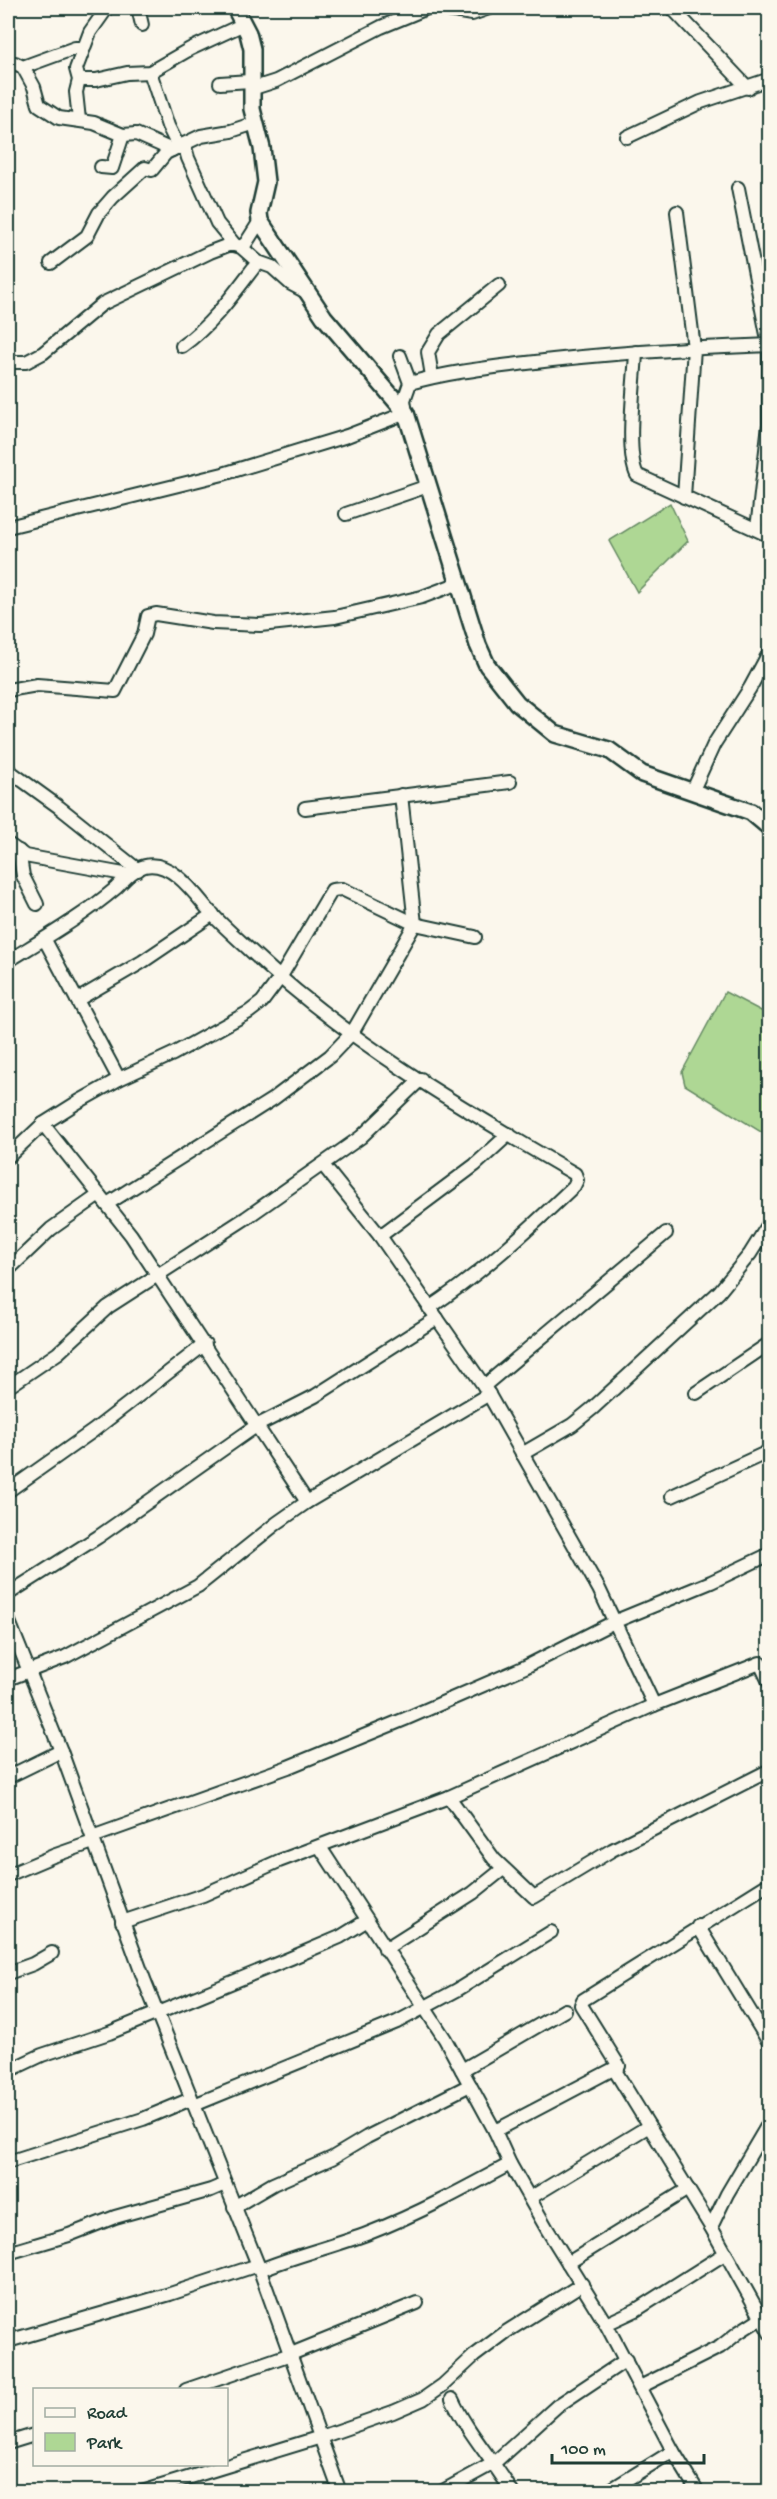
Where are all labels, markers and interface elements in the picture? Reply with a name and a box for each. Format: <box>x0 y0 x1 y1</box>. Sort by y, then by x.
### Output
legend <box>33 2388 228 2466</box>
text: Road <box>87 2404 128 2425</box>
scale bar <box>552 2427 704 2465</box>
text: Park <box>86 2434 123 2455</box>
text: 100 m <box>560 2440 606 2461</box>

